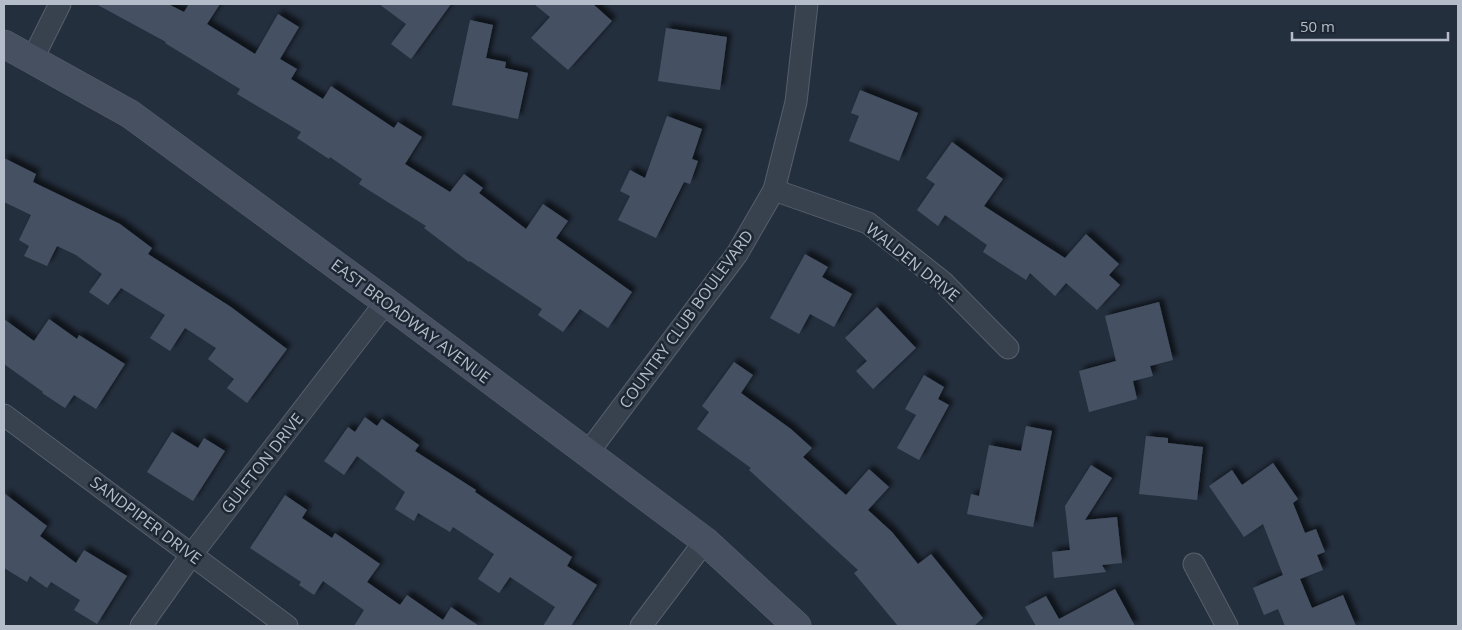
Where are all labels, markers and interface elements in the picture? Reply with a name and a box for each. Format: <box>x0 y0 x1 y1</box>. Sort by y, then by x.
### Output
scale bar <box>1292 10 1448 42</box>
text: 50 m <box>1300 16 1335 36</box>
street label: WALDEN DRIVE <box>862 217 964 307</box>
street label: COUNTRY CLUB BOULEVARD <box>614 225 758 413</box>
street label: EAST BROADWAY AVENUE <box>327 254 495 388</box>
street label: GULFTON DRIVE <box>216 408 308 518</box>
street label: SANDPIPER DRIVE <box>86 471 206 569</box>

